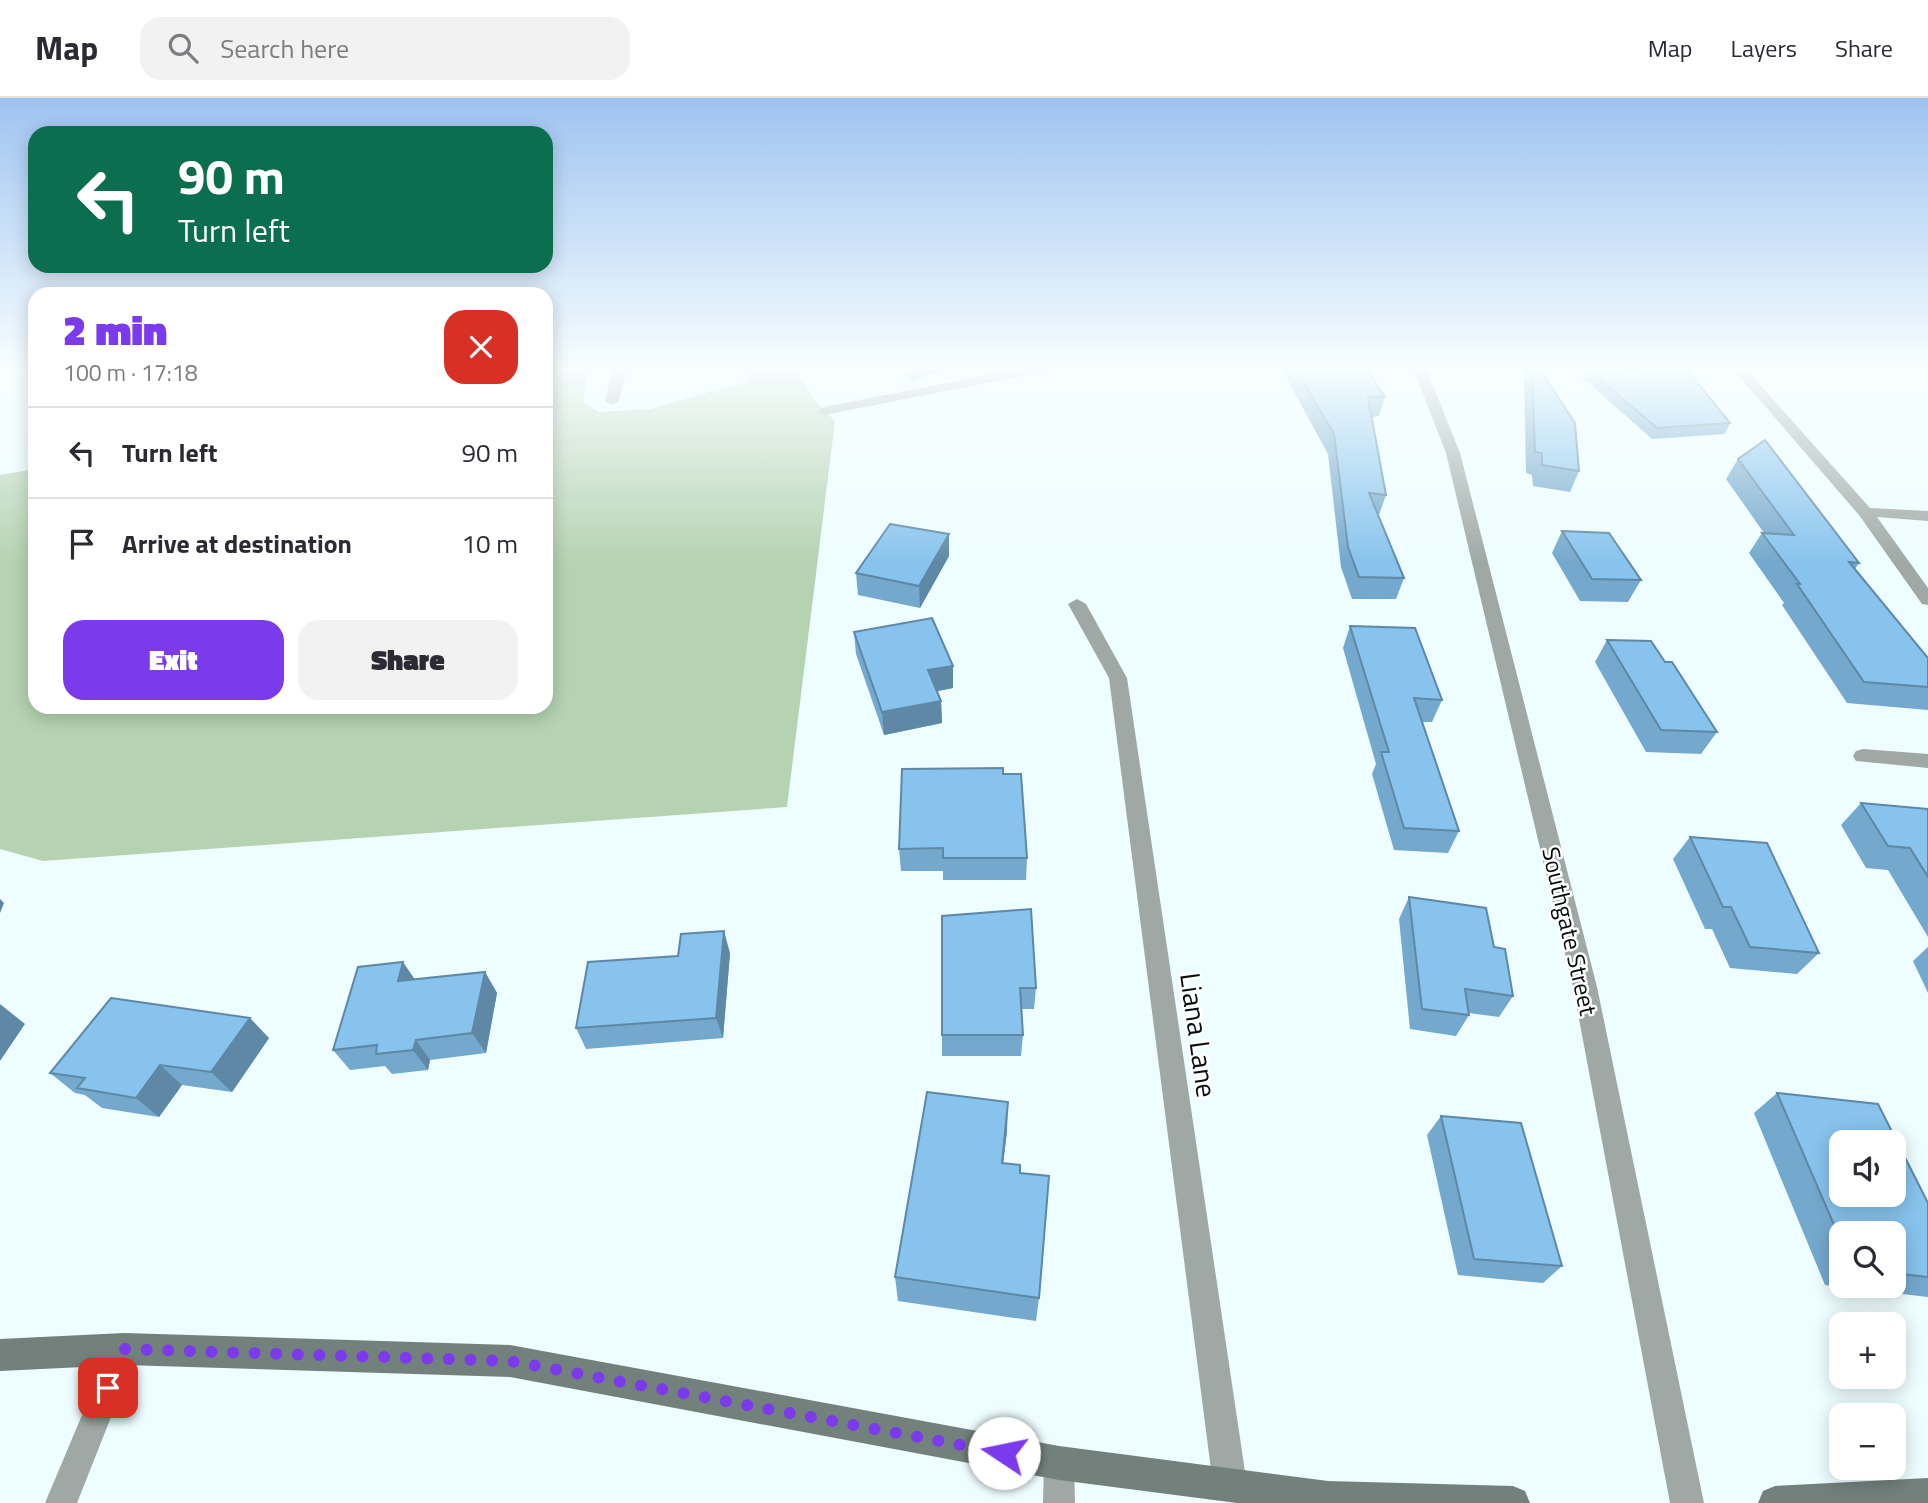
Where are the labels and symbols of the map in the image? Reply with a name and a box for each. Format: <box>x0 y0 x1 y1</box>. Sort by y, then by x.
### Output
street label: Southgate Street <box>1533 843 1607 1019</box>
street label: Liana Lane <box>1169 970 1229 1100</box>
pin <box>78 1358 138 1418</box>
position arrow <box>967 1416 1041 1490</box>

